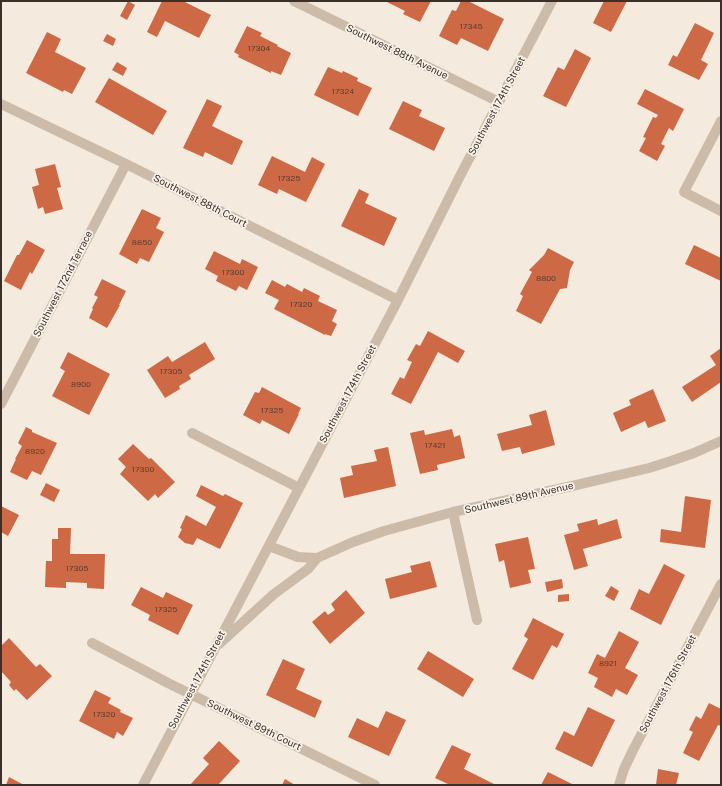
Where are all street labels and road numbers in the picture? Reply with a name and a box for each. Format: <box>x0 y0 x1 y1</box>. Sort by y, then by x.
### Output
street label: Southwest 88th Avenue <box>344 22 450 82</box>
street label: Southwest 174th Street <box>466 55 528 157</box>
street label: Southwest 88th Court <box>151 172 249 230</box>
street label: Southwest 172nd Terrace <box>31 229 95 339</box>
street label: Southwest 174th Street <box>317 343 379 445</box>
street label: Southwest 89th Avenue <box>463 480 575 516</box>
street label: Southwest 174th Street <box>166 629 228 731</box>
street label: Southwest 176th Street <box>637 633 699 735</box>
street label: Southwest 89th Court <box>205 697 303 753</box>

